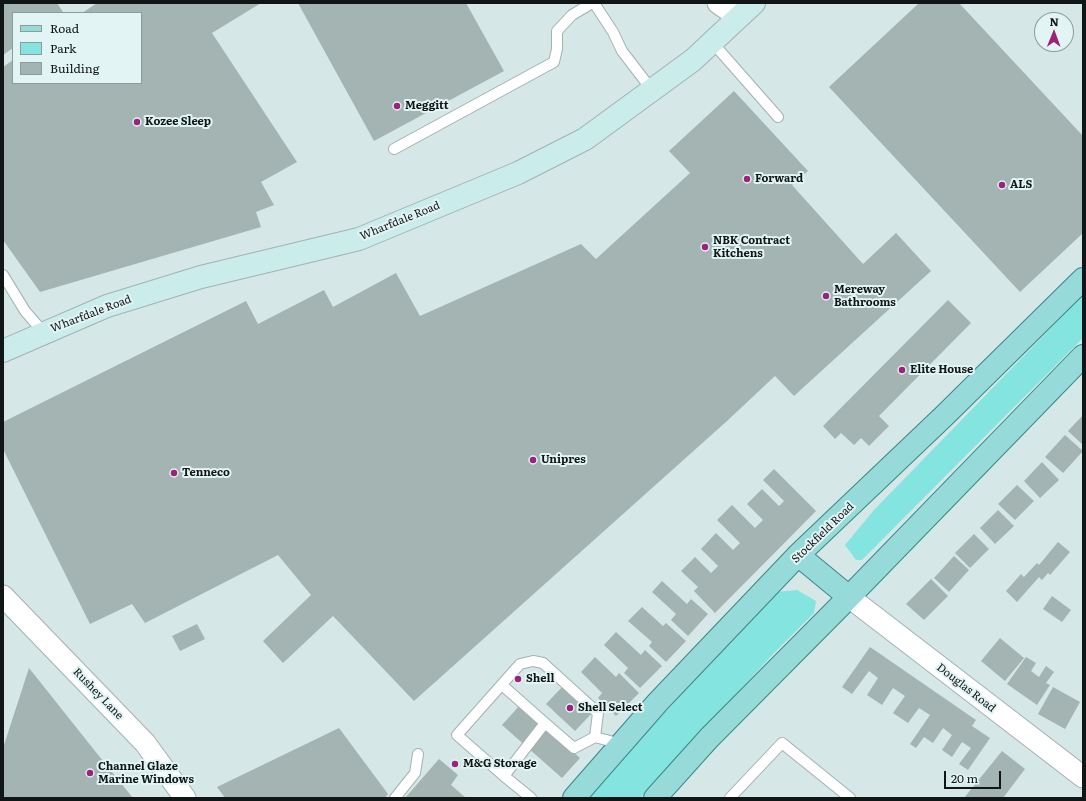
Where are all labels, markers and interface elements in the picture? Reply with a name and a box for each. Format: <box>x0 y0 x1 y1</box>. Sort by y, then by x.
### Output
legend <box>12 12 142 84</box>
north arrow <box>1034 12 1074 52</box>
text: N <box>1049 13 1059 29</box>
text: Road <box>50 19 79 37</box>
text: Park <box>50 39 76 57</box>
text: Building <box>50 59 99 77</box>
place label: Meggitt <box>405 99 449 113</box>
marker: Meggitt <box>392 101 402 111</box>
place label: Kozee Sleep <box>145 115 211 129</box>
marker: Kozee Sleep <box>132 117 142 127</box>
place label: Forward <box>755 172 803 186</box>
marker: Forward <box>742 174 752 184</box>
place label: ALS <box>1010 178 1032 192</box>
marker: ALS <box>997 180 1007 190</box>
street label: Wharfdale Road <box>358 199 442 243</box>
place label: NBK Contract Kitchens <box>713 234 790 260</box>
marker: NBK Contract Kitchens <box>700 242 710 252</box>
place label: Mereway Bathrooms <box>834 283 896 309</box>
marker: Mereway Bathrooms <box>821 291 831 301</box>
street label: Wharfdale Road <box>49 293 133 335</box>
place label: Elite House <box>910 363 973 377</box>
marker: Elite House <box>897 365 907 375</box>
place label: Unipres <box>541 453 586 467</box>
marker: Unipres <box>528 455 538 465</box>
place label: Tenneco <box>182 466 230 480</box>
marker: Tenneco <box>169 468 179 478</box>
street label: Stockfield Road <box>789 500 857 566</box>
street label: Douglas Road <box>934 661 998 715</box>
street label: Rushey Lane <box>70 666 126 722</box>
place label: Shell <box>526 672 554 686</box>
marker: Shell <box>513 674 523 684</box>
place label: Shell Select <box>578 701 642 715</box>
marker: Shell Select <box>565 703 575 713</box>
place label: M&G Storage <box>463 757 537 771</box>
marker: M&G Storage <box>450 759 460 769</box>
place label: Channel Glaze Marine Windows <box>98 760 194 786</box>
scale bar <box>946 763 1003 789</box>
marker: Channel Glaze Marine Windows <box>85 768 95 778</box>
text: 20 m <box>951 769 978 787</box>

